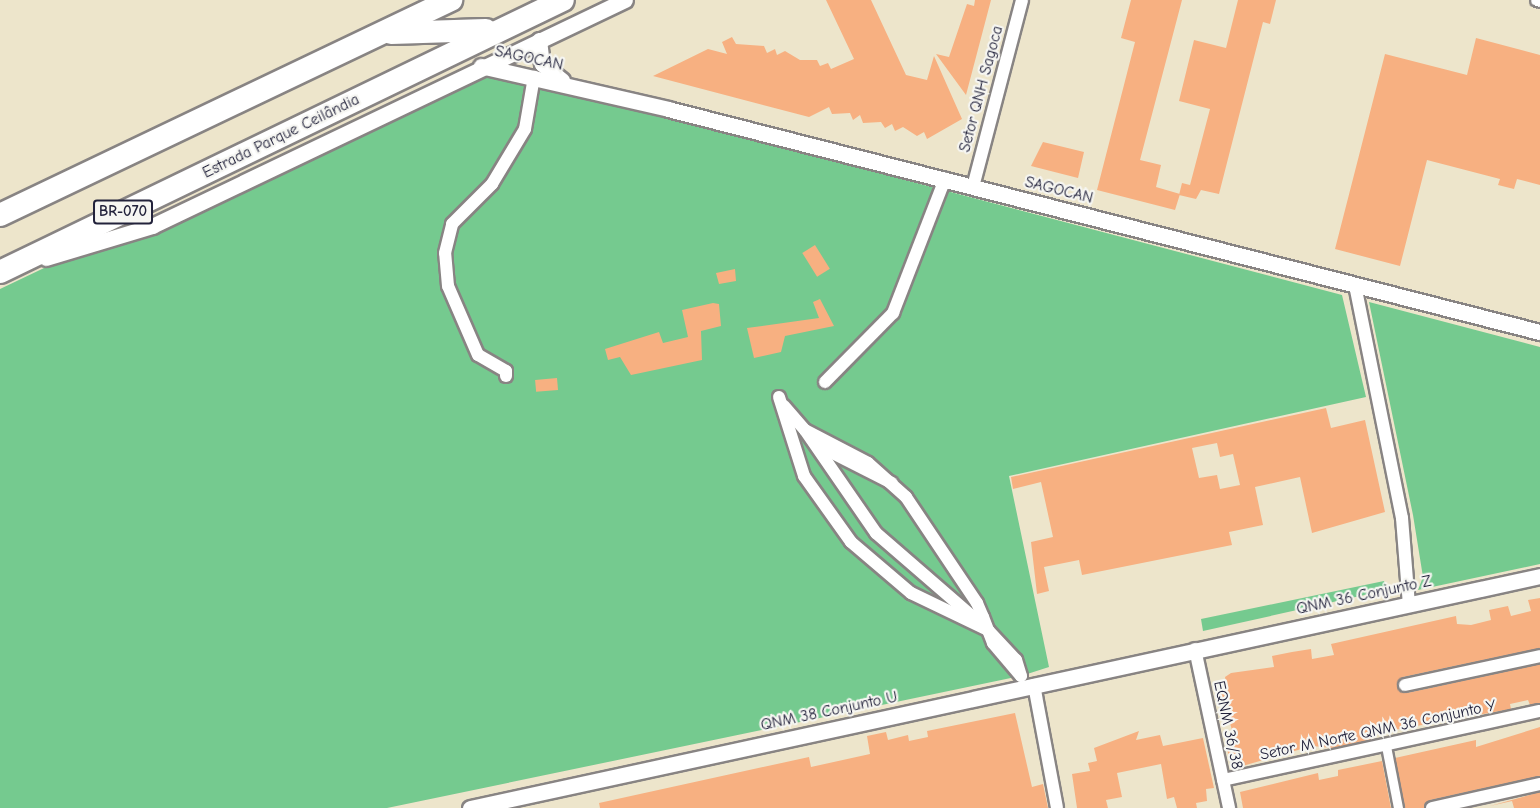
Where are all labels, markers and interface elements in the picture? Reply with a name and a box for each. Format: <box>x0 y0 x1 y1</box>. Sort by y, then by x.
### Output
street label: Setor QNH Sagoca <box>955 24 1007 154</box>
street label: SAGOCAN <box>493 41 565 75</box>
street label: Estrada Parque Ceilândia <box>199 90 363 182</box>
street label: SAGOCAN <box>1023 172 1095 208</box>
road number: BR-070 <box>93 200 153 224</box>
street label: QNM 36 Conjunto Z <box>1295 571 1433 619</box>
street label: EQNM 36/38 <box>1209 679 1247 771</box>
street label: QNM 38 Conjunto U <box>759 687 899 735</box>
street label: Setor M Norte QNM 36 Conjunto Y <box>1258 696 1498 764</box>

